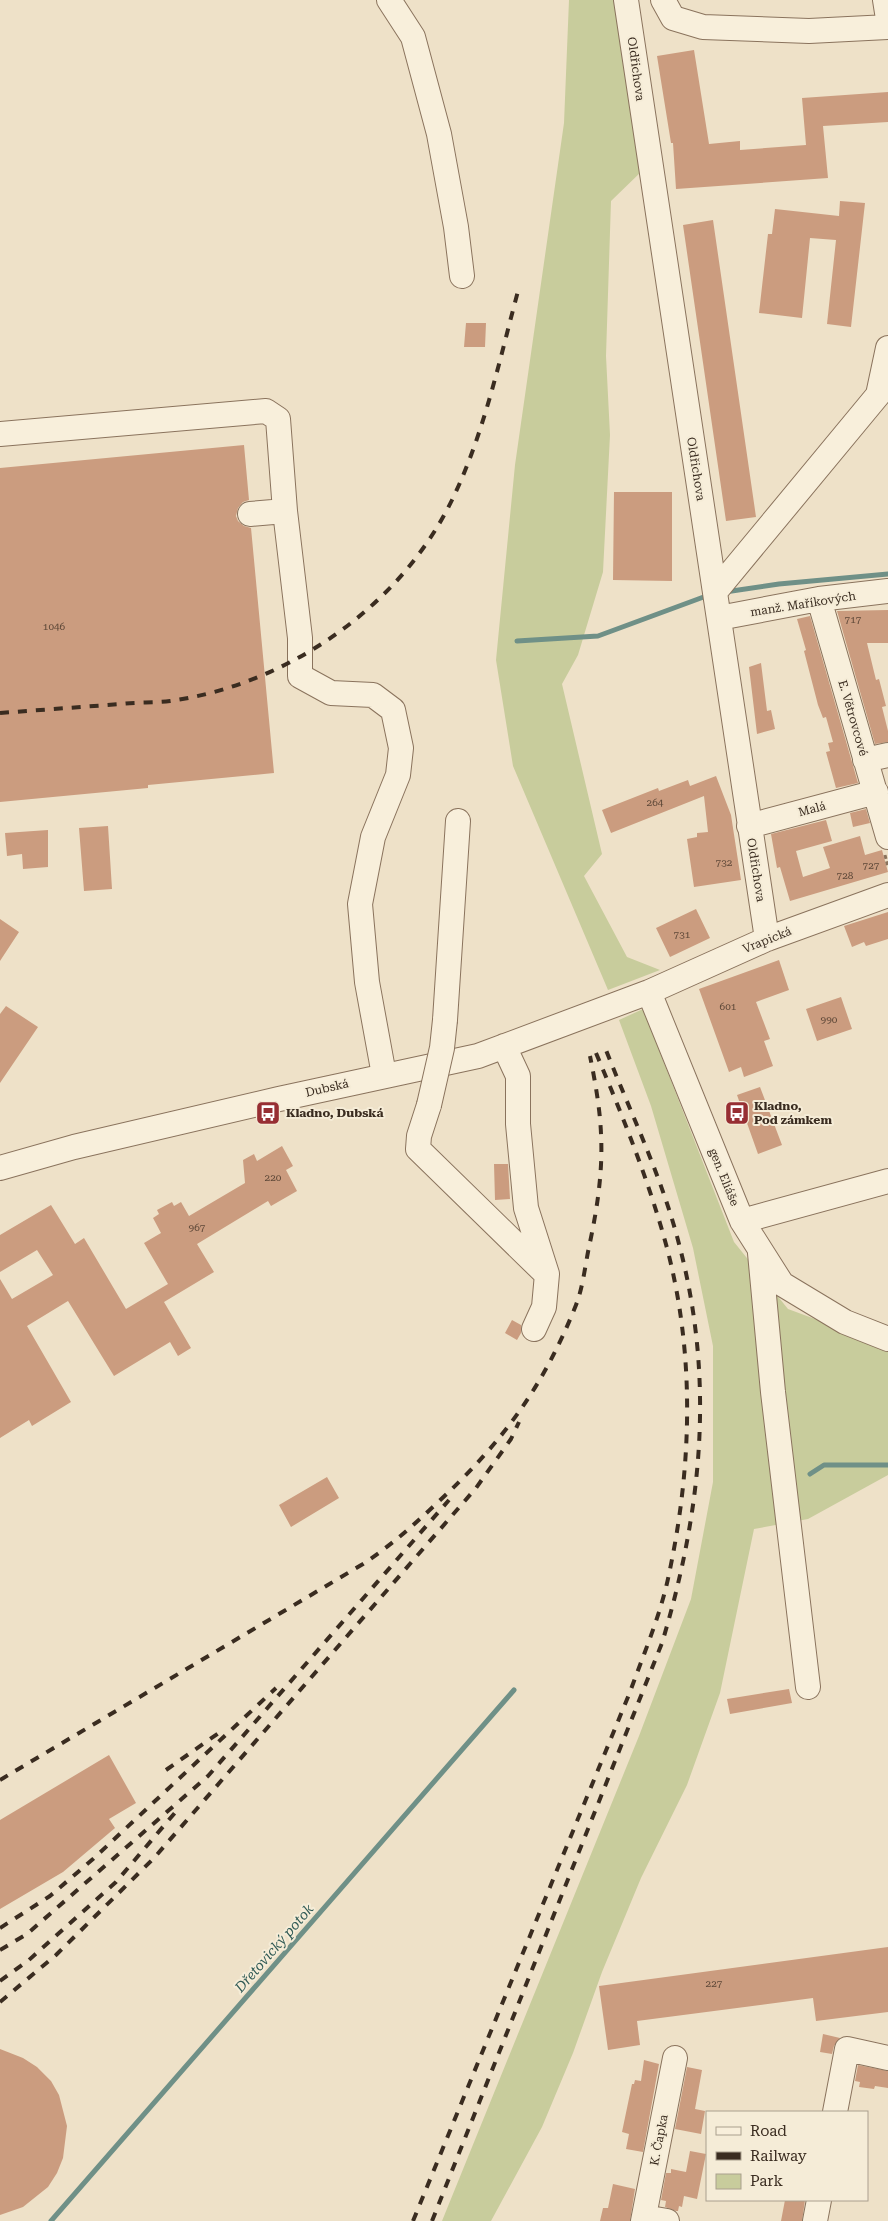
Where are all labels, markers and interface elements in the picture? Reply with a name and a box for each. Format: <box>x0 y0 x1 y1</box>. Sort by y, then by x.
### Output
street label: Oldřichova <box>625 36 647 102</box>
street label: Oldřichova <box>684 436 708 502</box>
street label: manž. Maříkových <box>749 589 857 619</box>
house number: 717 <box>845 614 862 625</box>
house number: 1046 <box>43 621 66 632</box>
street label: E. Větrovcové <box>835 678 871 758</box>
house number: 264 <box>647 797 664 808</box>
street label: Malá <box>797 798 828 819</box>
street label: Oldřichova <box>744 837 768 903</box>
house number: 732 <box>716 857 733 868</box>
house number: 727 <box>863 860 880 871</box>
house number: 728 <box>837 870 854 881</box>
street label: Vrapická <box>741 924 794 956</box>
house number: 731 <box>674 929 691 940</box>
house number: 601 <box>720 1001 737 1012</box>
house number: 990 <box>821 1014 838 1025</box>
street label: Dubská <box>304 1076 350 1100</box>
place label: Kladno, Pod zámkem <box>754 1099 832 1127</box>
bus stop icon: Kladno, Dubská <box>255 1100 281 1126</box>
bus stop icon: Kladno, Pod zámkem <box>724 1100 750 1126</box>
place label: Kladno, Dubská <box>286 1106 384 1120</box>
street label: gen. Eliáše <box>706 1146 742 1208</box>
house number: 220 <box>265 1172 282 1183</box>
house number: 967 <box>189 1222 206 1233</box>
water label: Dřetovický potok <box>231 1900 317 1996</box>
house number: 227 <box>706 1978 723 1989</box>
legend <box>706 2111 868 2201</box>
street label: K. Čapka <box>647 2113 671 2167</box>
text: Road <box>750 2122 787 2140</box>
text: Railway <box>750 2147 807 2165</box>
text: Park <box>750 2172 784 2190</box>

